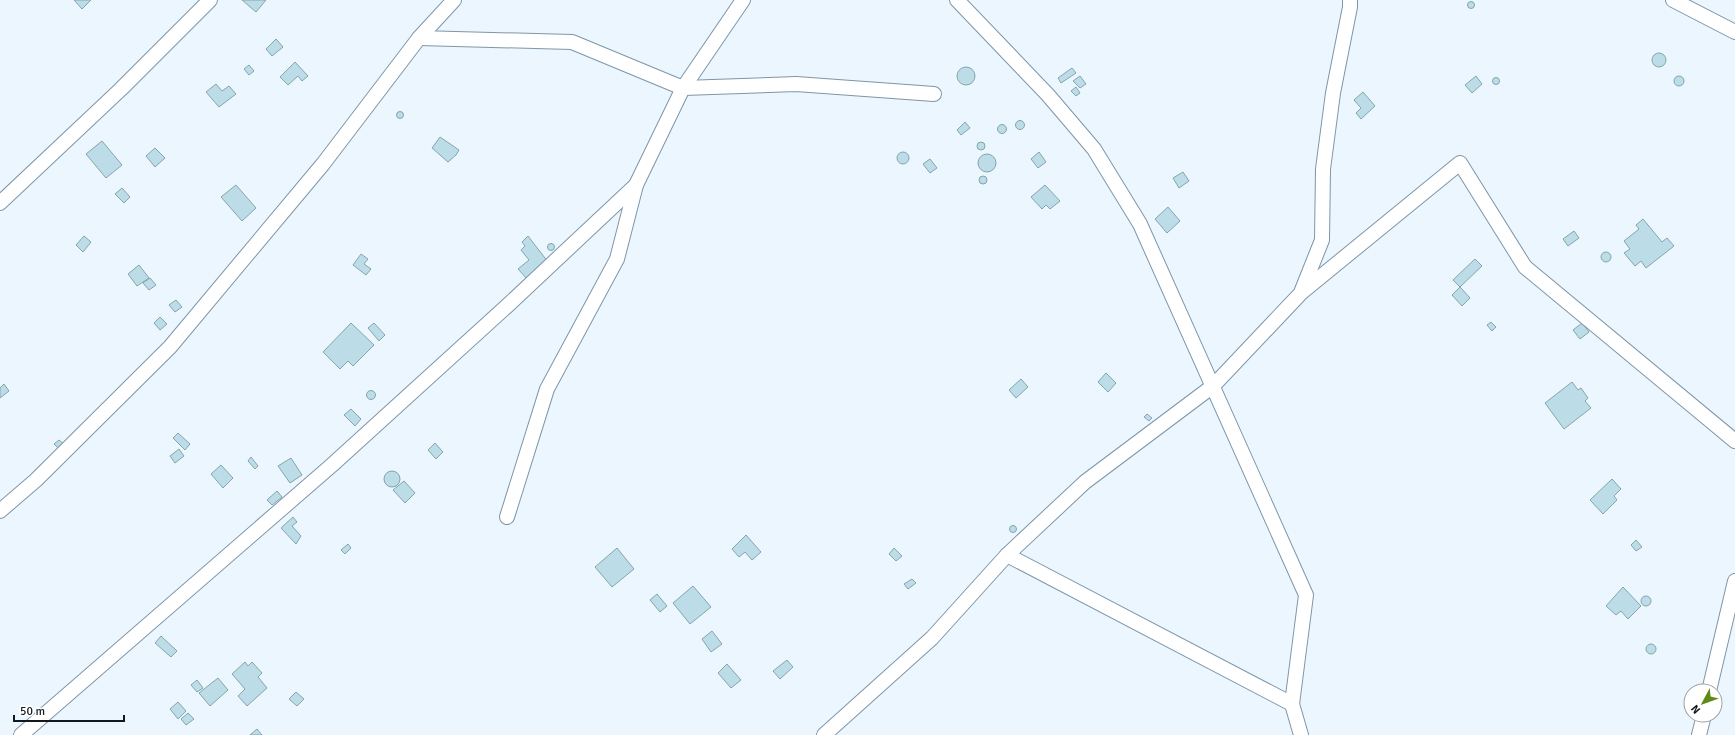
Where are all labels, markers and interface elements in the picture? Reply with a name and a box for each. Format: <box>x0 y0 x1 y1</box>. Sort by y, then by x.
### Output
north arrow <box>1683 683 1723 723</box>
scale bar <box>14 697 124 723</box>
text: N <box>1688 702 1703 716</box>
text: 50 m <box>20 704 45 719</box>

